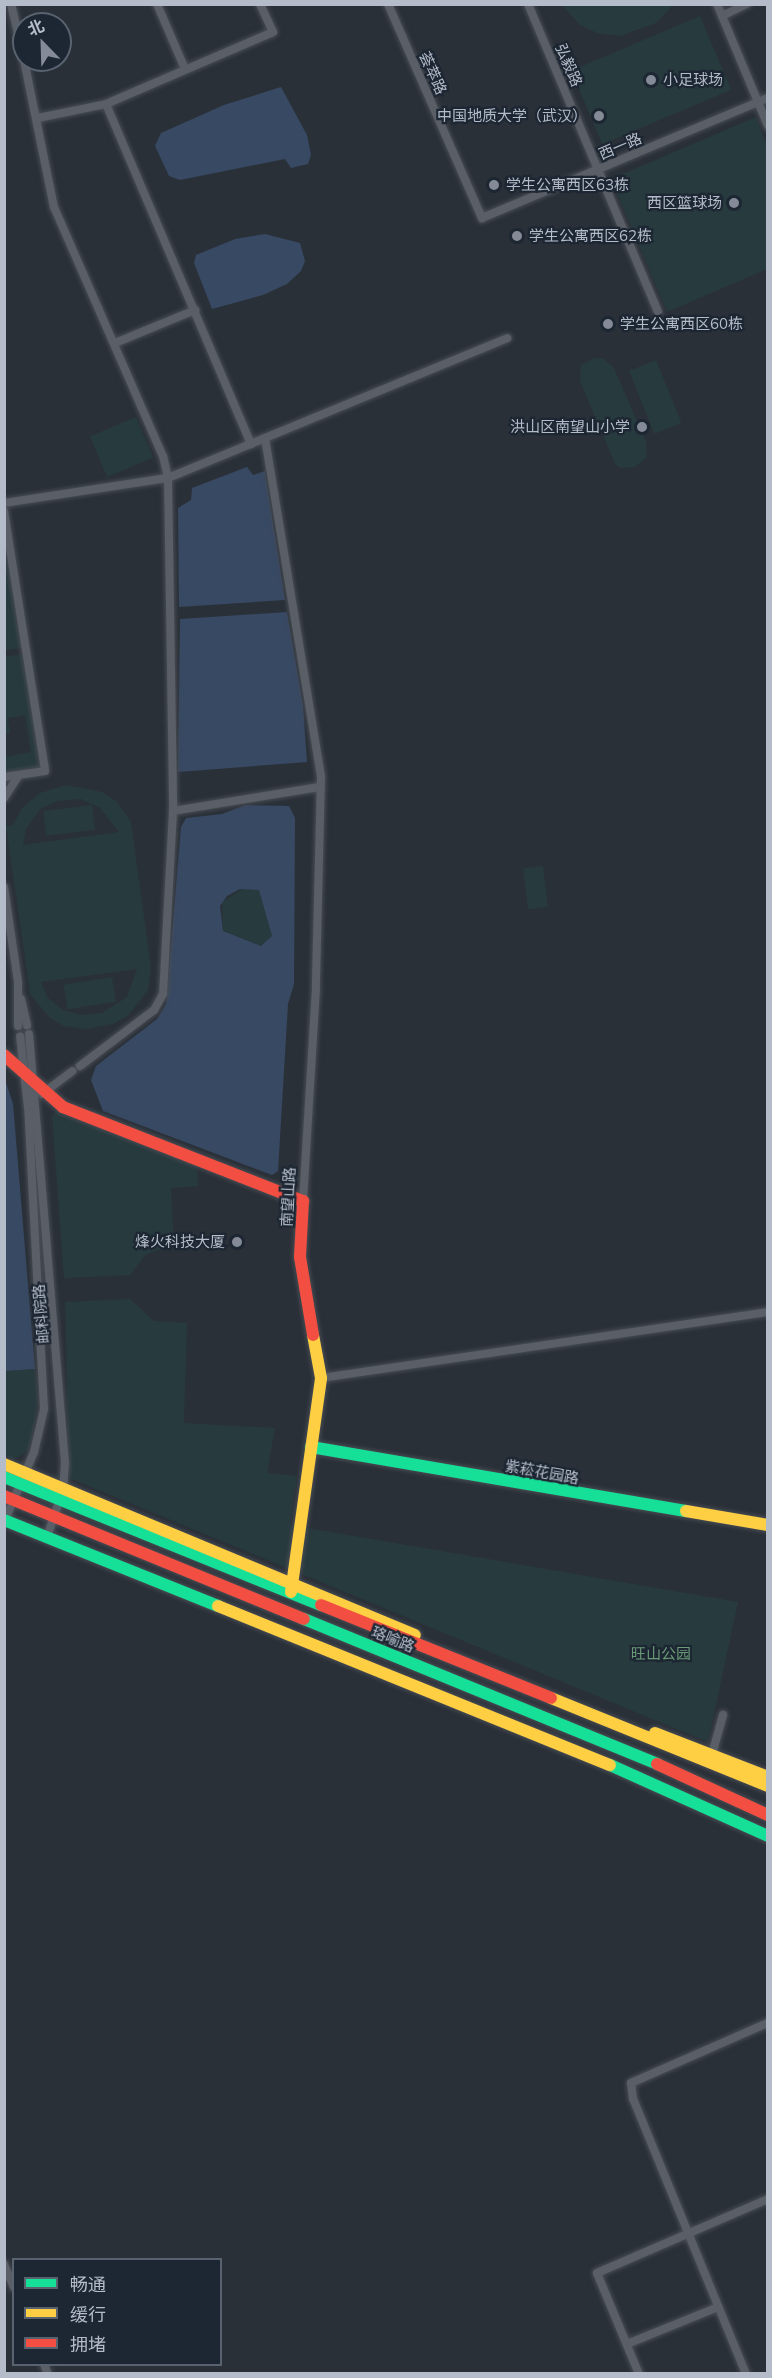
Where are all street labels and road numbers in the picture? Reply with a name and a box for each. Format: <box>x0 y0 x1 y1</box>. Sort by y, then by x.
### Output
street label: 弘毅路 <box>552 41 586 89</box>
street label: 荟萃路 <box>416 49 450 97</box>
street label: 西一路 <box>596 129 644 163</box>
street label: 南望山路 <box>277 1167 299 1227</box>
street label: 邮科院路 <box>29 1283 53 1345</box>
street label: 紫菘花园路 <box>504 1457 580 1487</box>
street label: 珞喻路 <box>369 1622 417 1656</box>

